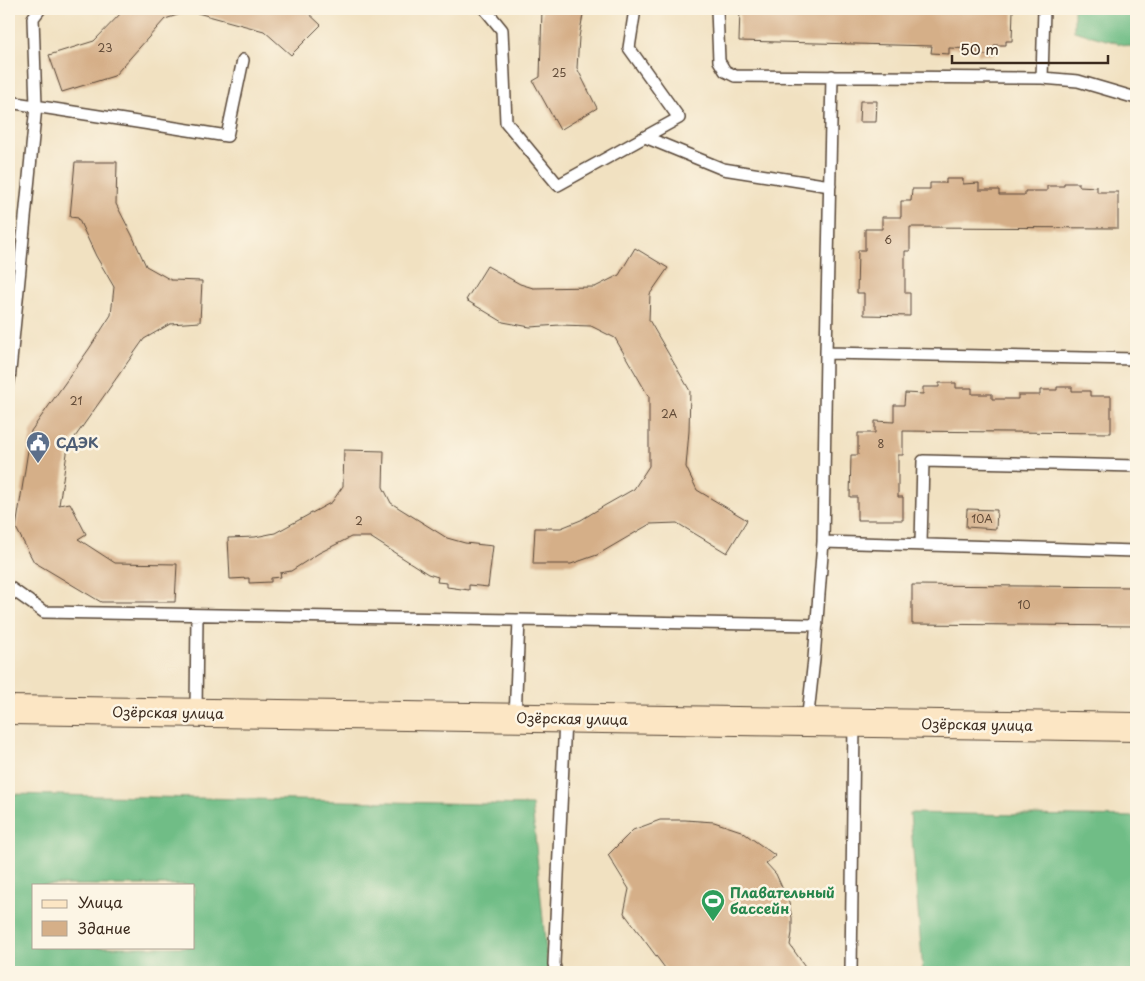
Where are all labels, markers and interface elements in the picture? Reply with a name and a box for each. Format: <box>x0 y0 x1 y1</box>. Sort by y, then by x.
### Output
scale bar <box>952 32 1109 64</box>
text: 50 m <box>960 37 999 60</box>
house number: 23 <box>98 39 112 56</box>
house number: 25 <box>552 64 566 81</box>
house number: 6 <box>884 231 892 248</box>
house number: 21 <box>70 392 82 409</box>
house number: 2А <box>661 405 678 422</box>
public building icon: СДЭК <box>25 430 51 464</box>
place label: СДЭК <box>56 432 99 453</box>
house number: 8 <box>878 435 885 452</box>
house number: 10А <box>971 510 993 527</box>
house number: 2 <box>355 512 363 529</box>
house number: 10 <box>1018 596 1030 613</box>
street label: Озёрская улица <box>112 701 224 724</box>
street label: Озёрская улица <box>516 707 628 730</box>
street label: Озёрская улица <box>921 713 1033 736</box>
place label: Плавательный бассейн <box>730 882 835 919</box>
legend <box>32 884 195 948</box>
sports icon: Плавательный бассейн <box>700 888 726 922</box>
text: Улица <box>78 890 123 913</box>
text: Здание <box>78 916 131 939</box>

